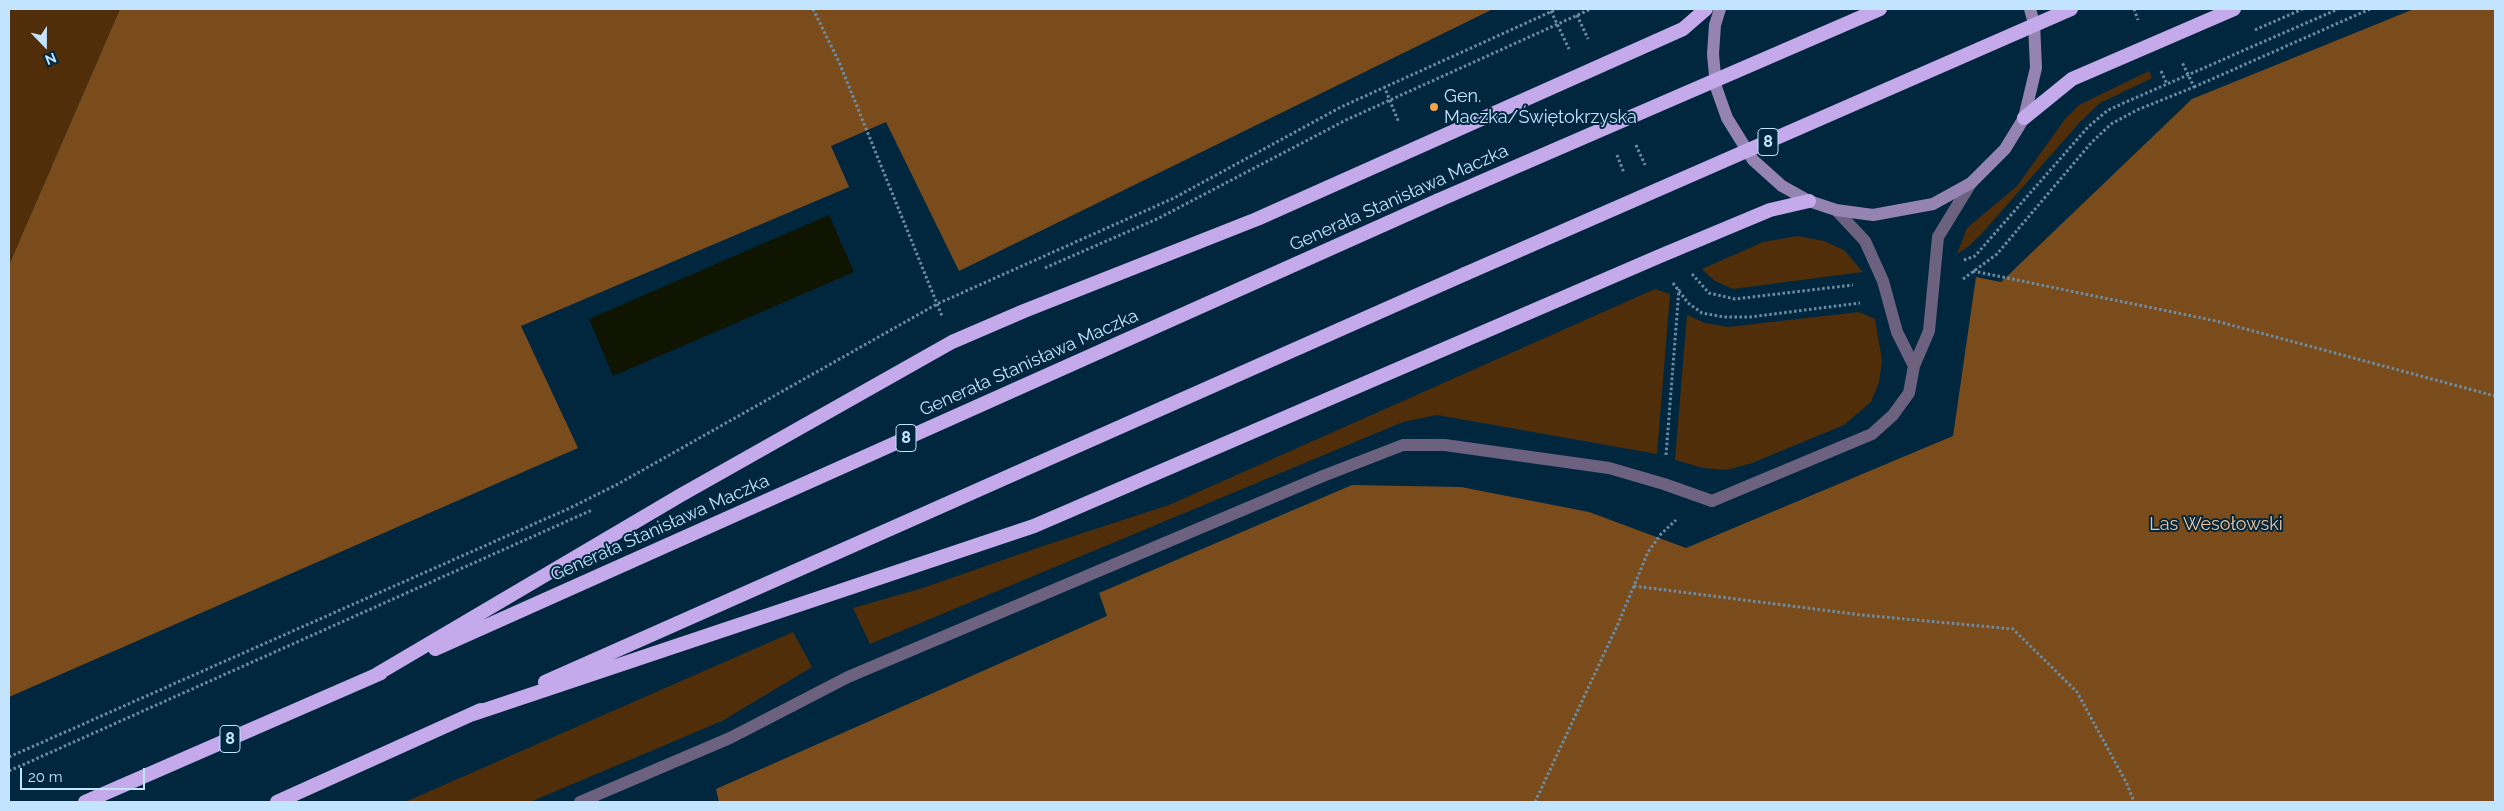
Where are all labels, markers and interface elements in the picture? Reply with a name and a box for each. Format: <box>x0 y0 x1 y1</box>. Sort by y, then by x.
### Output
north arrow <box>20 20 70 70</box>
text: N <box>43 49 59 68</box>
place label: Gen. Maczka/Świętokrzyska <box>1444 86 1637 128</box>
marker: Gen. Maczka/Świętokrzyska <box>1428 101 1440 113</box>
road number: 8 <box>1758 128 1778 156</box>
street label: Generała Stanisława Maczka <box>1286 140 1512 256</box>
street label: Generała Stanisława Maczka <box>916 305 1142 421</box>
road number: 8 <box>896 424 916 452</box>
street label: Generała Stanisława Maczka <box>547 470 773 586</box>
park label: Las Wesołowski <box>2149 514 2283 536</box>
road number: 8 <box>220 726 240 752</box>
scale bar <box>22 758 148 790</box>
text: 20 m <box>28 768 63 786</box>

